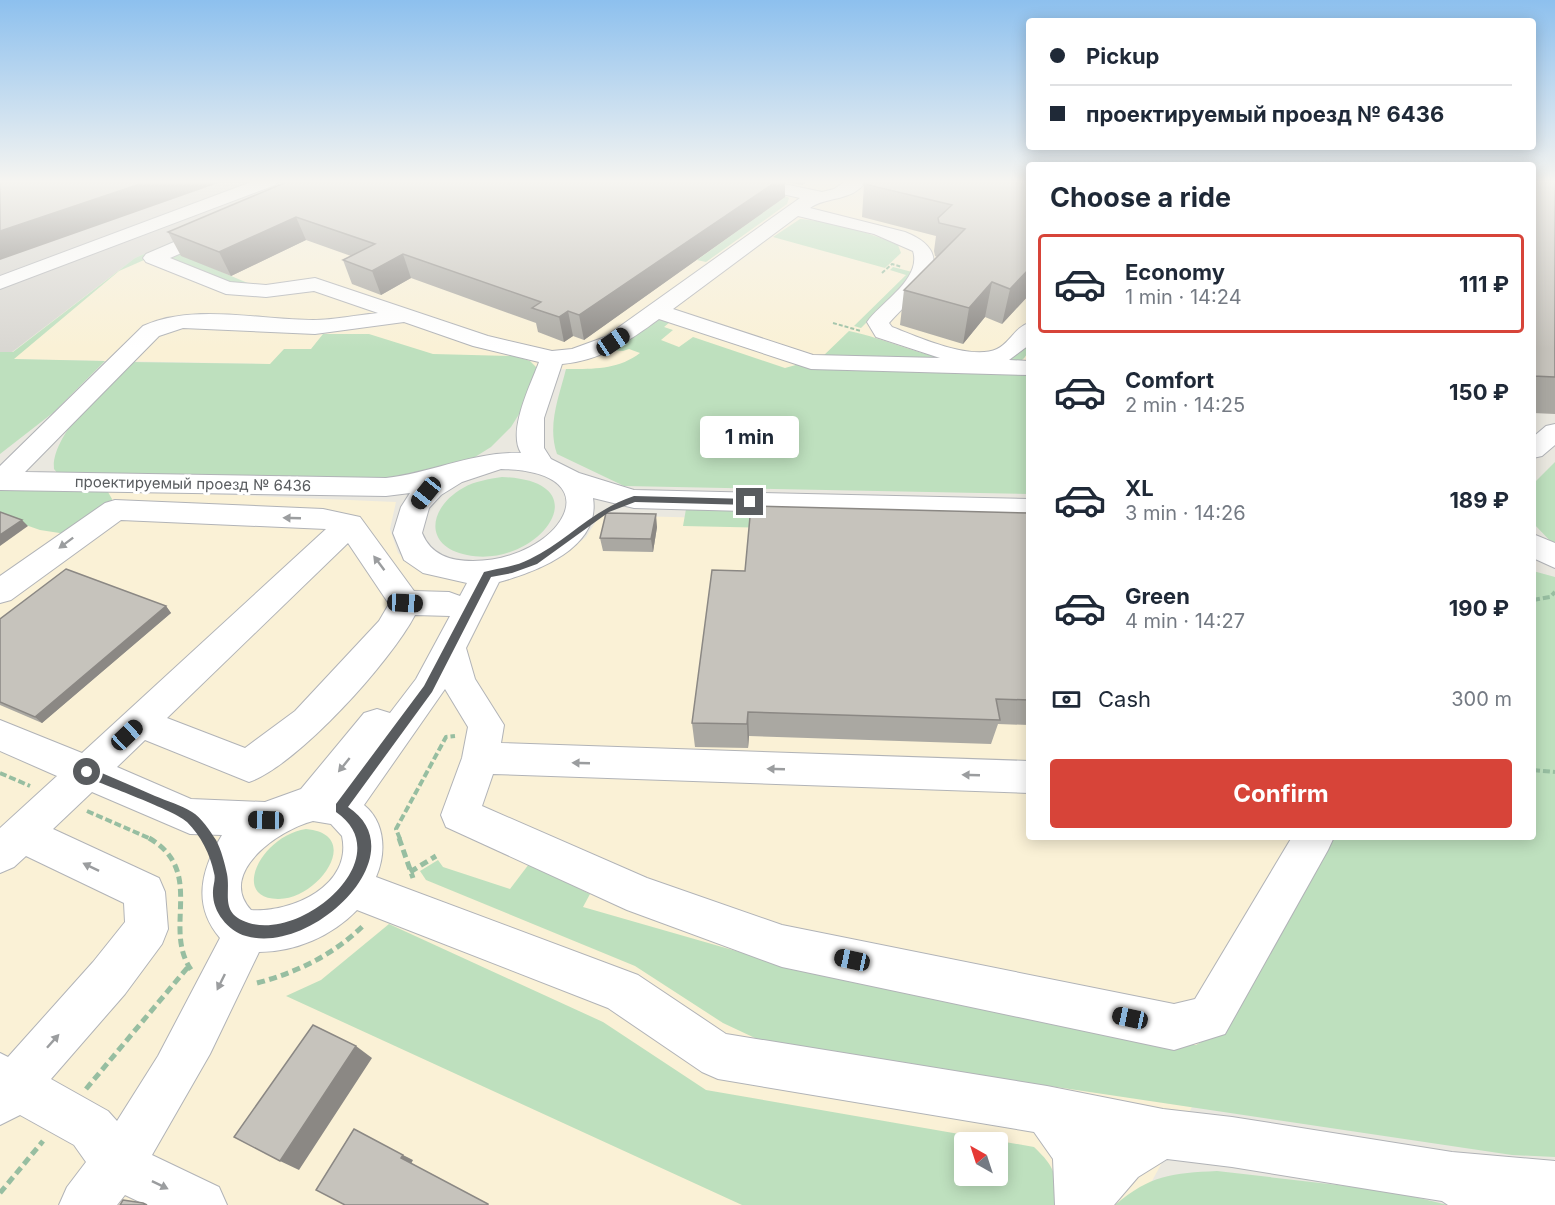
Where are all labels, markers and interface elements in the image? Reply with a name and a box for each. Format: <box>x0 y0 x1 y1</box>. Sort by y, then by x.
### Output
text: Pickup <box>1086 43 1160 69</box>
text: проектируемый проезд № 6436 <box>1086 101 1444 127</box>
text: Choose a ride <box>1050 181 1231 214</box>
icon: car <box>1053 257 1107 311</box>
text: Economy <box>1125 259 1225 285</box>
text: 111 ₽ <box>1459 271 1509 297</box>
text: 1 min · 14:24 <box>1125 285 1242 309</box>
car <box>593 324 633 360</box>
icon: car <box>1053 365 1107 419</box>
text: Comfort <box>1125 367 1214 393</box>
text: 150 ₽ <box>1449 379 1509 405</box>
text: 2 min · 14:25 <box>1125 393 1245 417</box>
callout: 1 min <box>700 415 800 457</box>
text: 1 min <box>725 425 774 449</box>
street label: проектируемый проезд № 6436 <box>75 472 311 495</box>
car <box>408 473 444 513</box>
icon: car <box>1053 473 1107 527</box>
text: XL <box>1125 475 1154 501</box>
text: 189 ₽ <box>1449 487 1509 513</box>
route end <box>736 488 763 515</box>
text: 3 min · 14:26 <box>1125 501 1246 525</box>
one-way arrow <box>283 513 302 523</box>
one-way arrow <box>58 537 74 549</box>
one-way arrow <box>373 555 385 570</box>
icon: car <box>1053 581 1107 635</box>
text: Green <box>1125 583 1190 609</box>
car <box>387 593 423 613</box>
text: 190 ₽ <box>1449 595 1509 621</box>
text: 4 min · 14:27 <box>1125 609 1245 633</box>
icon: cash <box>1050 683 1083 716</box>
text: Cash <box>1098 686 1151 712</box>
text: 300 m <box>1451 687 1512 711</box>
car <box>108 716 146 754</box>
one-way arrow <box>339 757 351 772</box>
route start <box>73 758 100 785</box>
one-way arrow <box>571 758 590 768</box>
button: Confirm <box>1050 759 1512 828</box>
one-way arrow <box>766 765 785 774</box>
one-way arrow <box>961 770 980 780</box>
car <box>248 811 284 829</box>
one-way arrow <box>83 862 100 871</box>
car <box>833 947 871 973</box>
one-way arrow <box>217 974 226 991</box>
car <box>1111 1005 1149 1031</box>
one-way arrow <box>46 1034 60 1049</box>
north arrow <box>954 1132 1008 1186</box>
map controls <box>954 1132 1008 1186</box>
one-way arrow <box>151 1179 169 1189</box>

